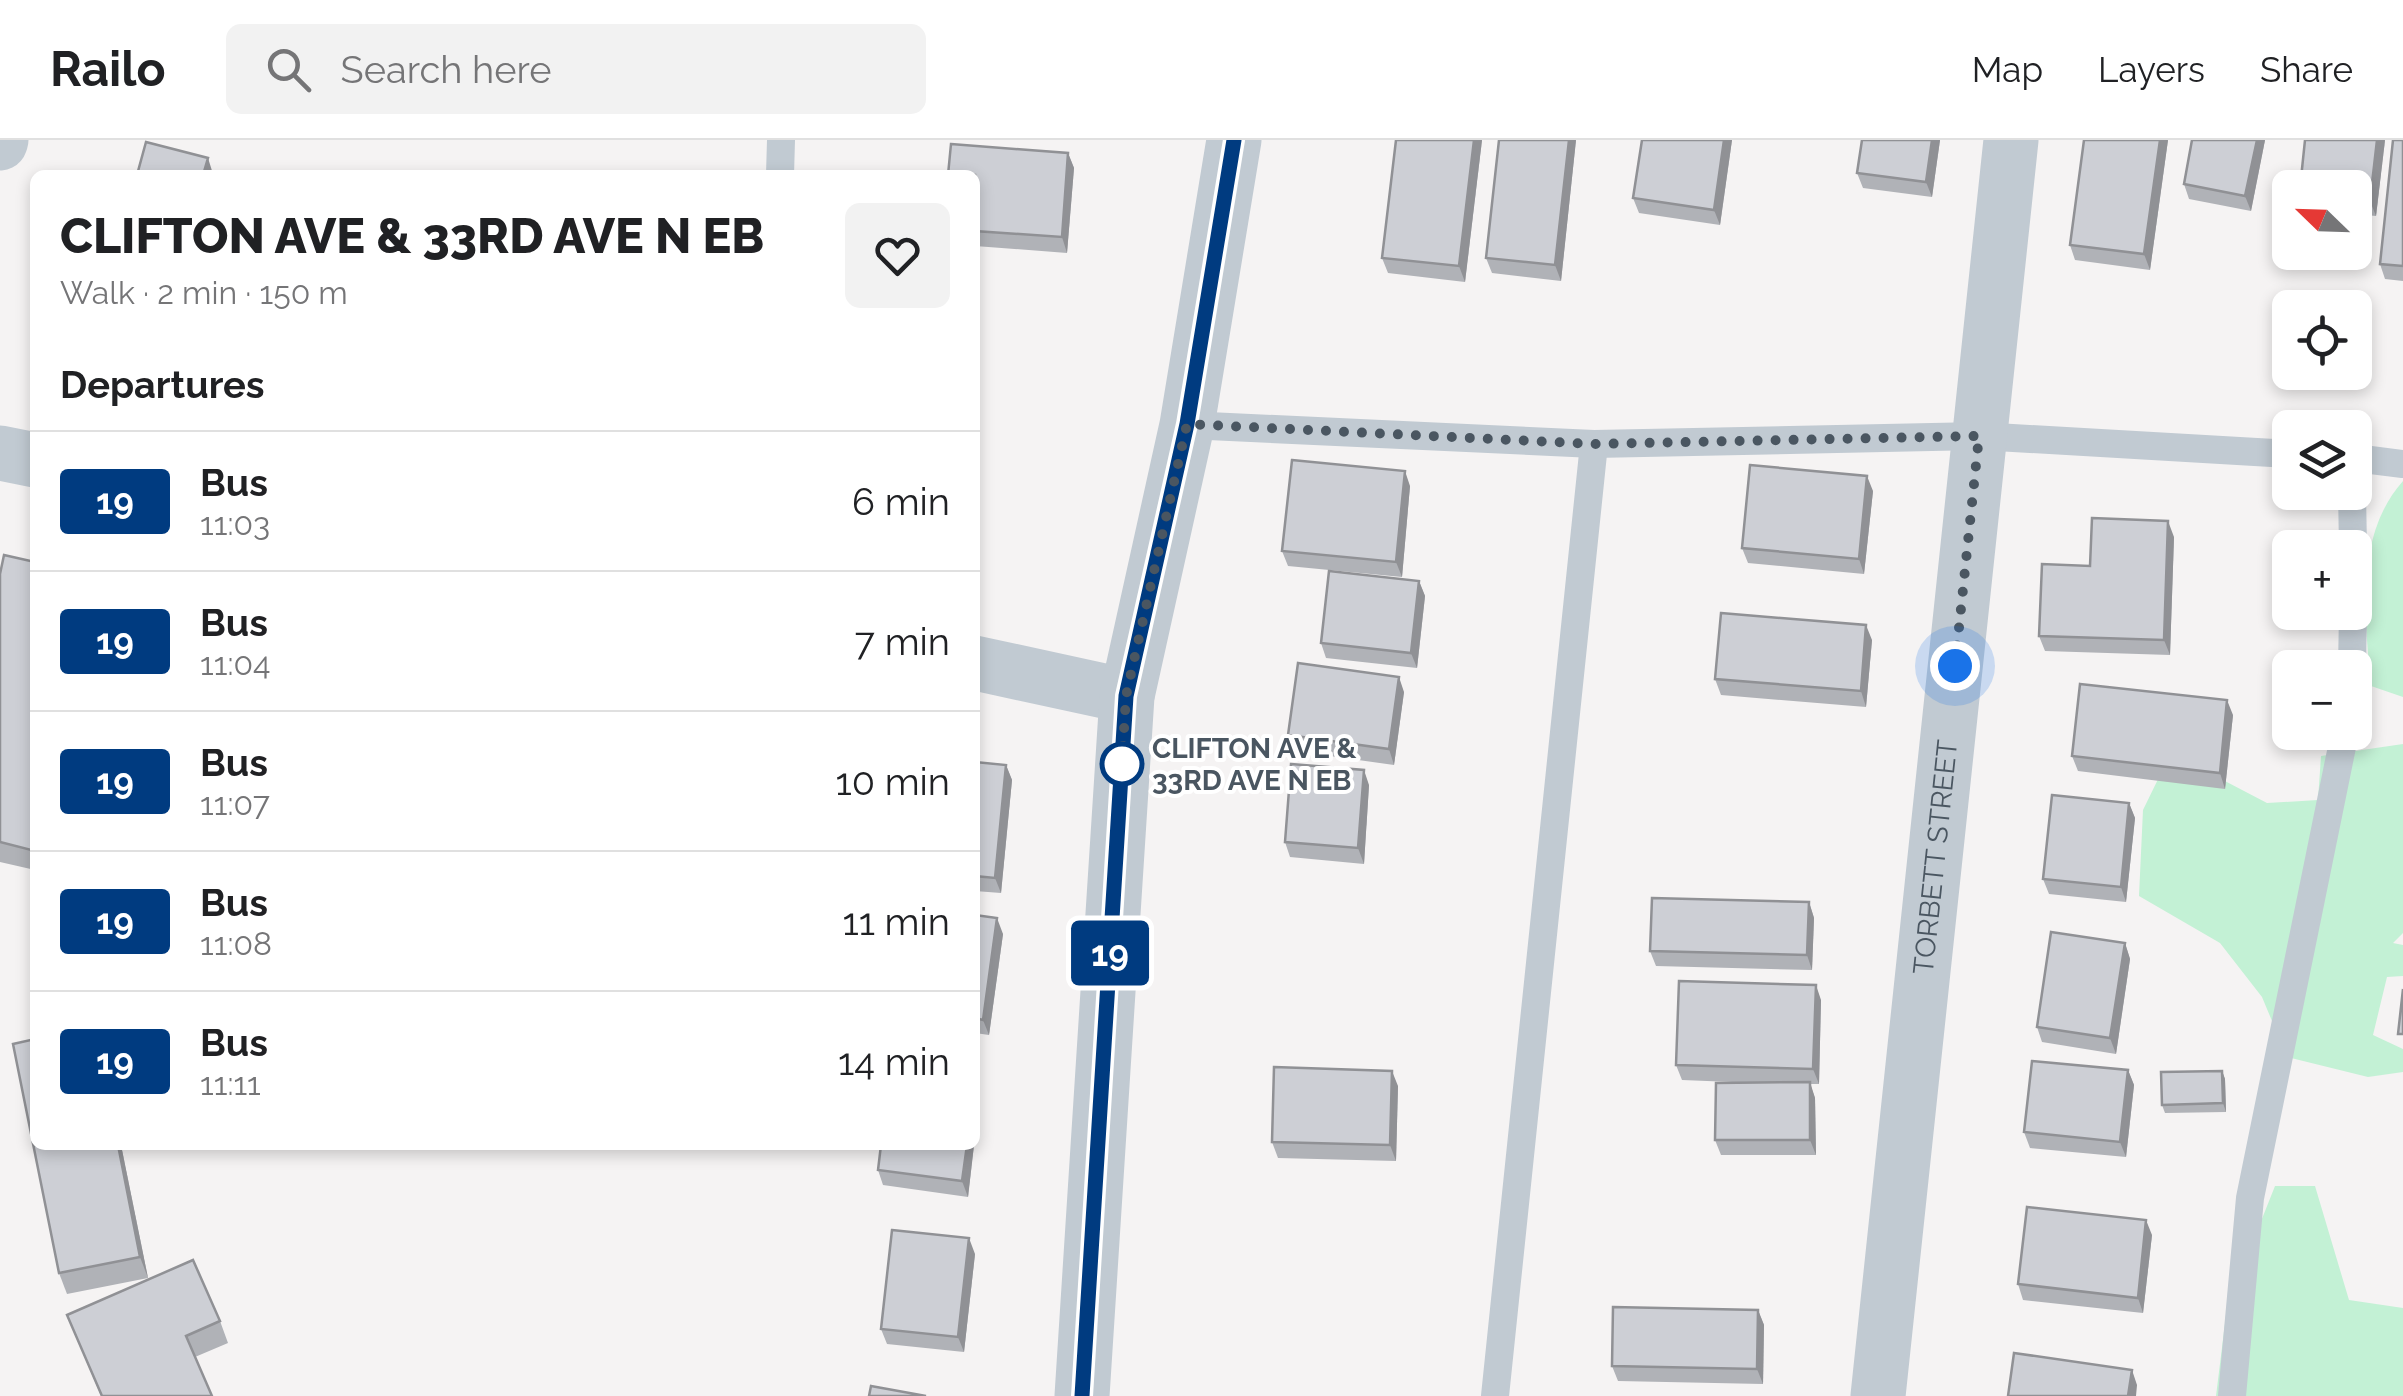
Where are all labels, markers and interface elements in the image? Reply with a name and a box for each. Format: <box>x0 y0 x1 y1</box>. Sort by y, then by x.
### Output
search box <box>226 24 926 114</box>
text: Railo <box>50 41 166 97</box>
icon: search <box>261 42 316 97</box>
text: Search here <box>341 47 552 92</box>
text: Map <box>1972 49 2043 90</box>
text: Layers <box>2098 49 2205 90</box>
text: Share <box>2260 49 2353 90</box>
north arrow <box>2272 170 2372 270</box>
map controls <box>2272 170 2372 750</box>
button: heart <box>845 203 950 308</box>
text: CLIFTON AVE & 33RD AVE N EB <box>60 208 764 264</box>
text: Walk · 2 min · 150 m <box>60 274 348 311</box>
button: locate <box>2272 290 2372 390</box>
text: Departures <box>60 362 265 407</box>
button: layers <box>2272 410 2372 510</box>
text: Bus <box>200 460 268 505</box>
text: 6 min <box>852 479 950 524</box>
text: 19 <box>96 481 134 522</box>
text: 11:03 <box>200 505 270 542</box>
button: + <box>2272 530 2372 630</box>
text: Bus <box>200 600 268 645</box>
text: 7 min <box>855 619 950 664</box>
text: 19 <box>96 621 134 662</box>
your location <box>1930 641 1980 691</box>
text: 11:04 <box>200 645 270 682</box>
button: − <box>2272 650 2372 750</box>
place label: CLIFTON AVE & 33RD AVE N EB <box>1152 732 1357 797</box>
street label: TORBETT STREET <box>1907 738 1964 976</box>
text: Bus <box>200 740 268 785</box>
marker: CLIFTON AVE & 33RD AVE N EB <box>1101 743 1143 785</box>
text: 10 min <box>835 759 950 804</box>
text: 19 <box>96 761 134 802</box>
text: 11:07 <box>200 785 270 822</box>
text: Bus <box>200 880 268 925</box>
text: 11 min <box>842 899 950 944</box>
text: 19 <box>96 901 134 942</box>
line badge: 19 <box>1065 920 1155 986</box>
text: 11:08 <box>200 925 272 962</box>
text: 19 <box>1091 933 1129 974</box>
text: Bus <box>200 1020 268 1065</box>
text: 14 min <box>838 1039 950 1084</box>
text: 19 <box>96 1041 134 1082</box>
text: 11:11 <box>200 1065 261 1102</box>

